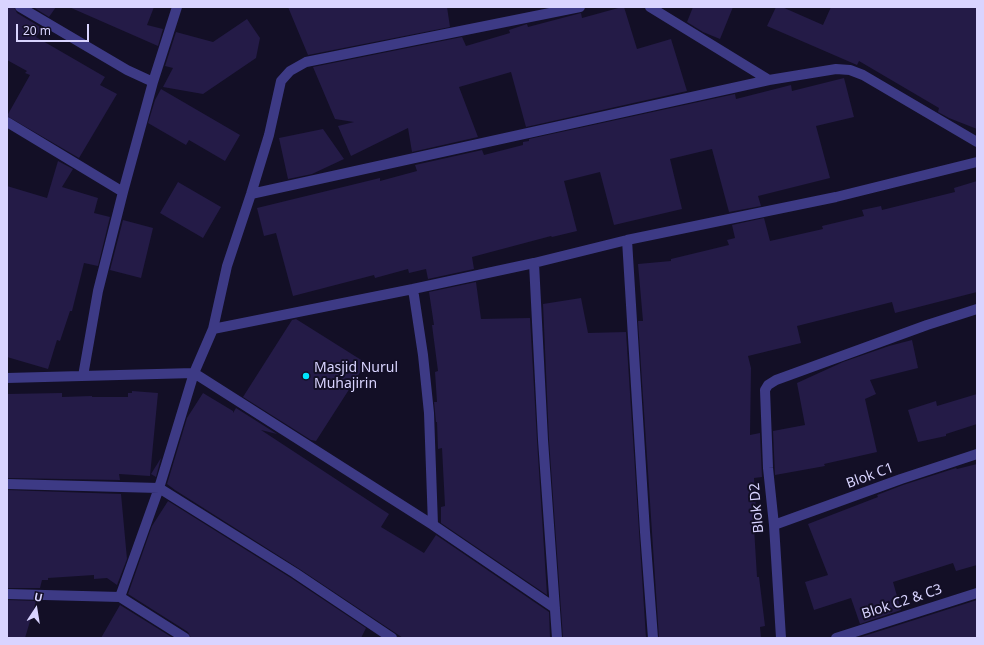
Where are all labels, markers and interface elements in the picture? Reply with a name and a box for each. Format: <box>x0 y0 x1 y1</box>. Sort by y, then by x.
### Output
scale bar <box>18 16 91 42</box>
text: 20 m <box>23 22 51 39</box>
place label: Masjid Nurul Muhajirin <box>314 360 398 392</box>
marker: Masjid Nurul Muhajirin <box>301 371 311 381</box>
street label: Blok C1 <box>844 460 896 492</box>
street label: Blok D2 <box>746 482 768 534</box>
street label: Blok C2 & C3 <box>860 581 944 623</box>
north arrow <box>16 589 56 629</box>
text: U <box>33 589 44 605</box>

